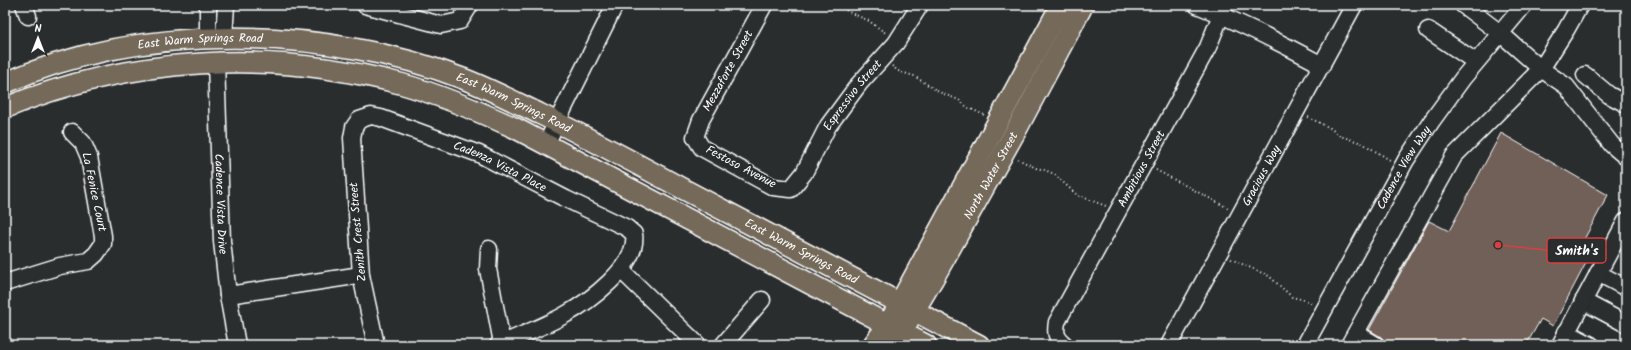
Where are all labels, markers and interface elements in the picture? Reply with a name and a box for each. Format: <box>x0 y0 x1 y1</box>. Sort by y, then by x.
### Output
north arrow <box>18 18 58 58</box>
text: N <box>35 20 42 38</box>
street label: Mezzaforte Street <box>698 27 758 115</box>
street label: East Warm Springs Road <box>136 28 264 55</box>
street label: Espressivo Street <box>818 55 887 134</box>
street label: East Warm Springs Road <box>453 67 576 138</box>
street label: Cadence View Way <box>1371 122 1436 213</box>
street label: Ambitious Street <box>1112 127 1170 211</box>
street label: North Water Street <box>959 128 1023 223</box>
street label: Cadenza Vista Place <box>451 136 550 197</box>
street label: Festoso Avenue <box>702 140 780 194</box>
street label: Gracious Way <box>1237 141 1286 209</box>
street label: La Fenice Court <box>76 151 112 234</box>
street label: Cadence Vista Drive <box>210 153 233 256</box>
street label: Zenith Crest Street <box>344 181 372 282</box>
street label: East Warm Springs Road <box>741 213 862 289</box>
callout: Smith's <box>1547 238 1606 263</box>
text: Smith's <box>1555 241 1599 262</box>

